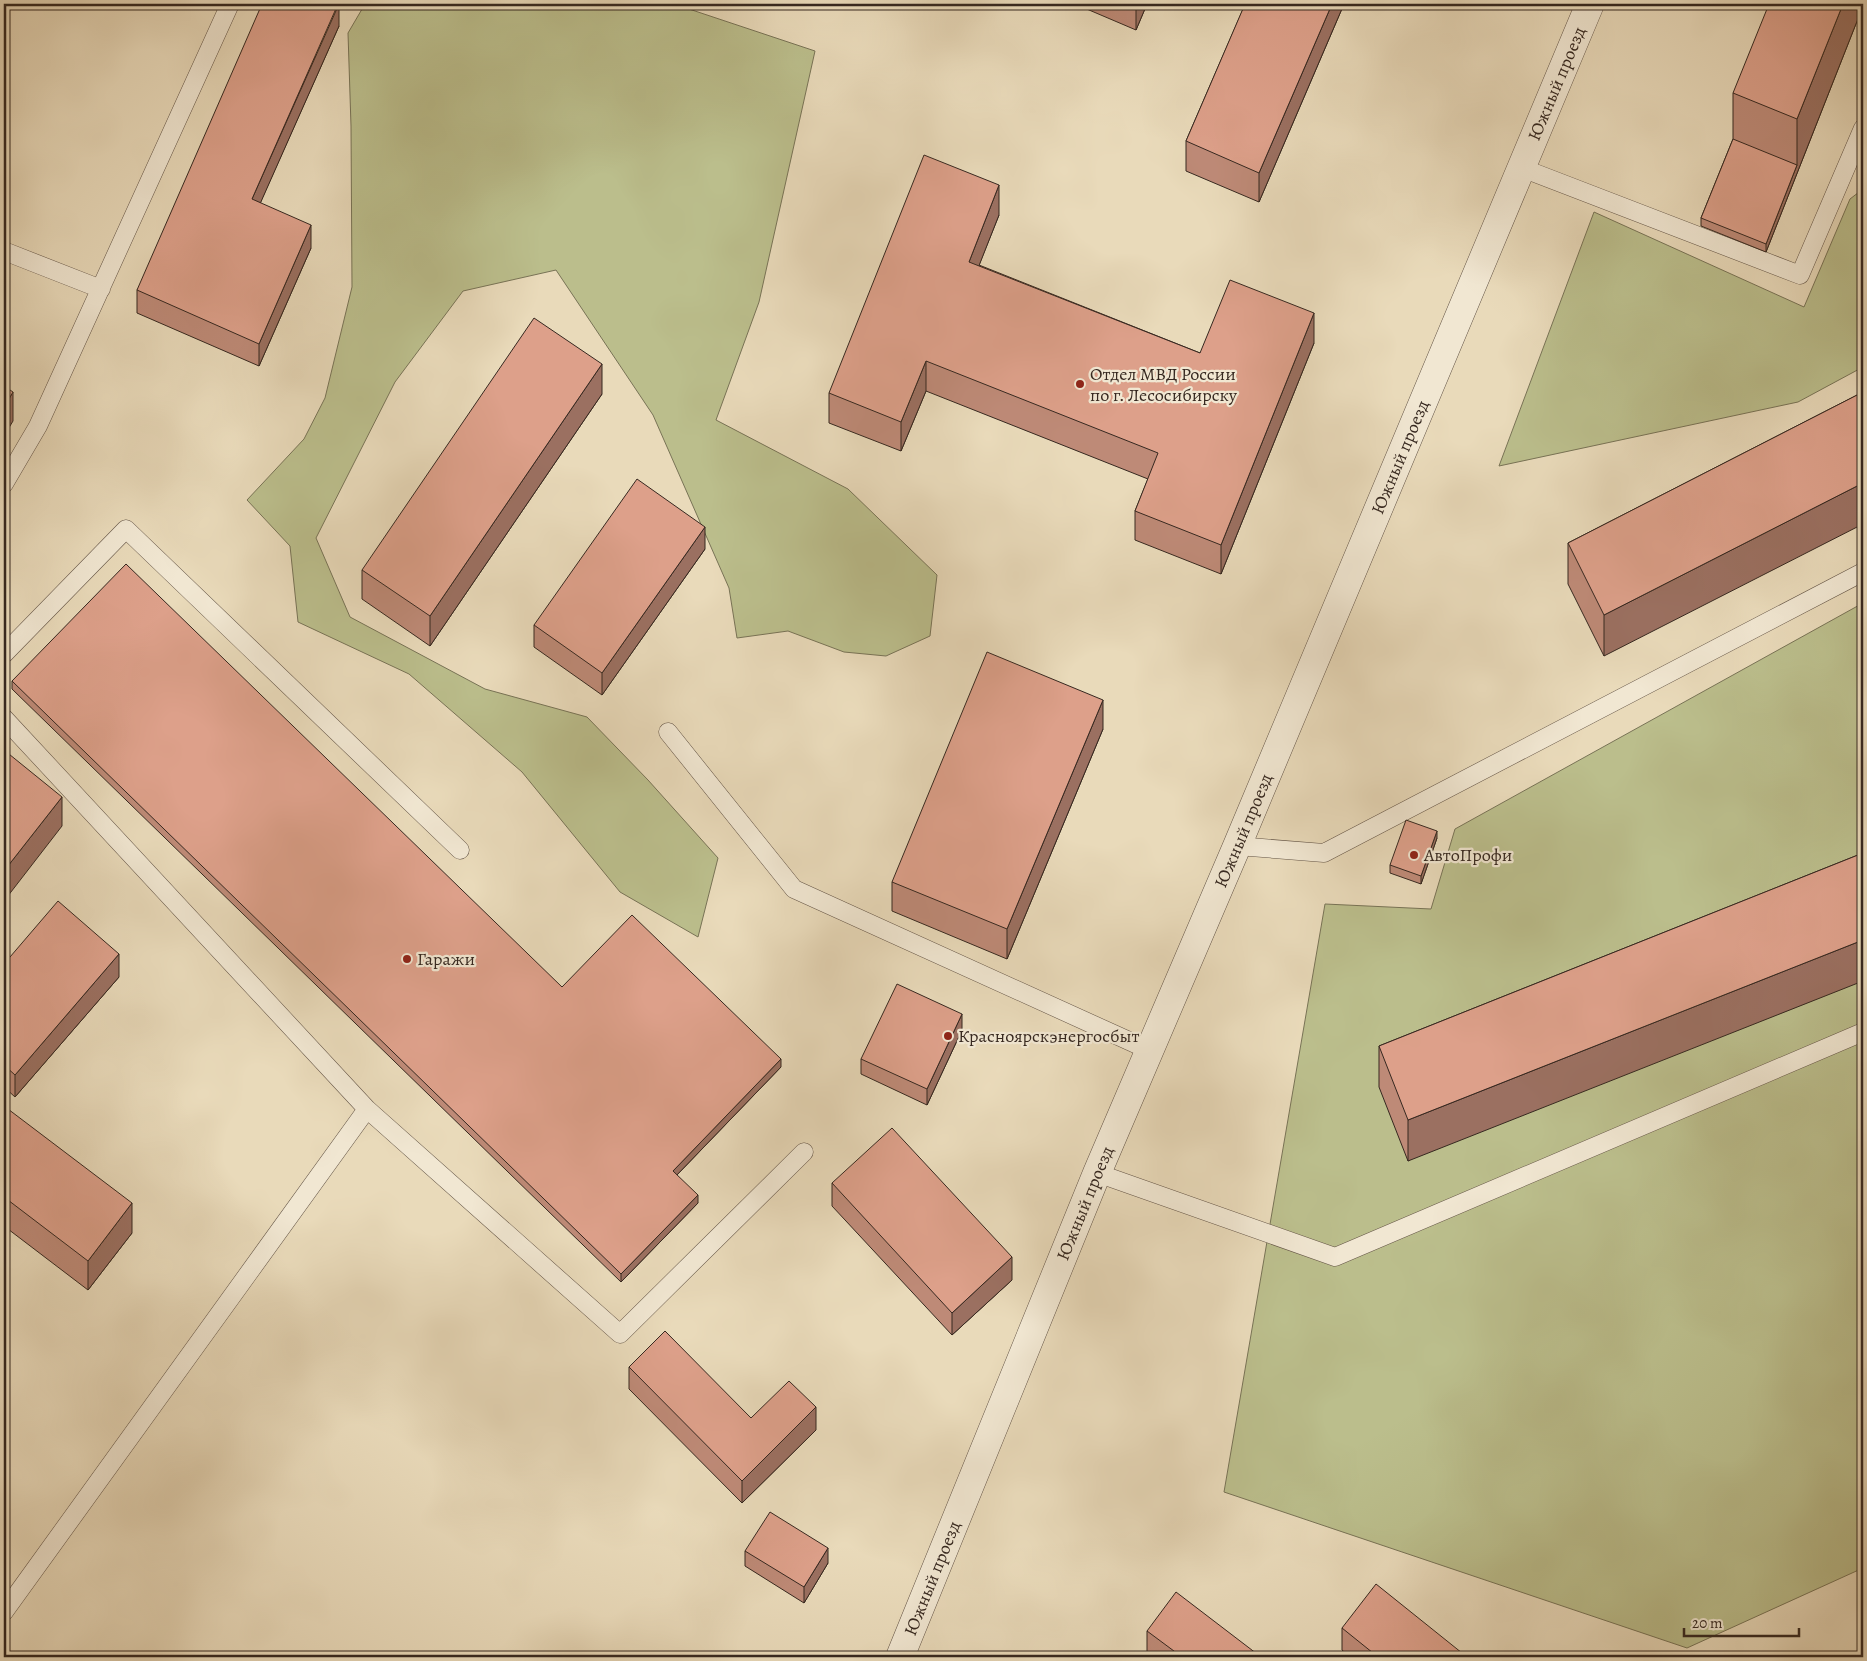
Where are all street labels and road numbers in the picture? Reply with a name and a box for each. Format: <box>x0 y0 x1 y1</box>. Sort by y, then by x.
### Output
street label: Южный проезд <box>1522 23 1591 144</box>
street label: Южный проезд <box>1365 396 1435 518</box>
street label: Южный проезд <box>1209 770 1278 891</box>
street label: Южный проезд <box>1051 1142 1119 1264</box>
street label: Южный проезд <box>898 1517 966 1639</box>

